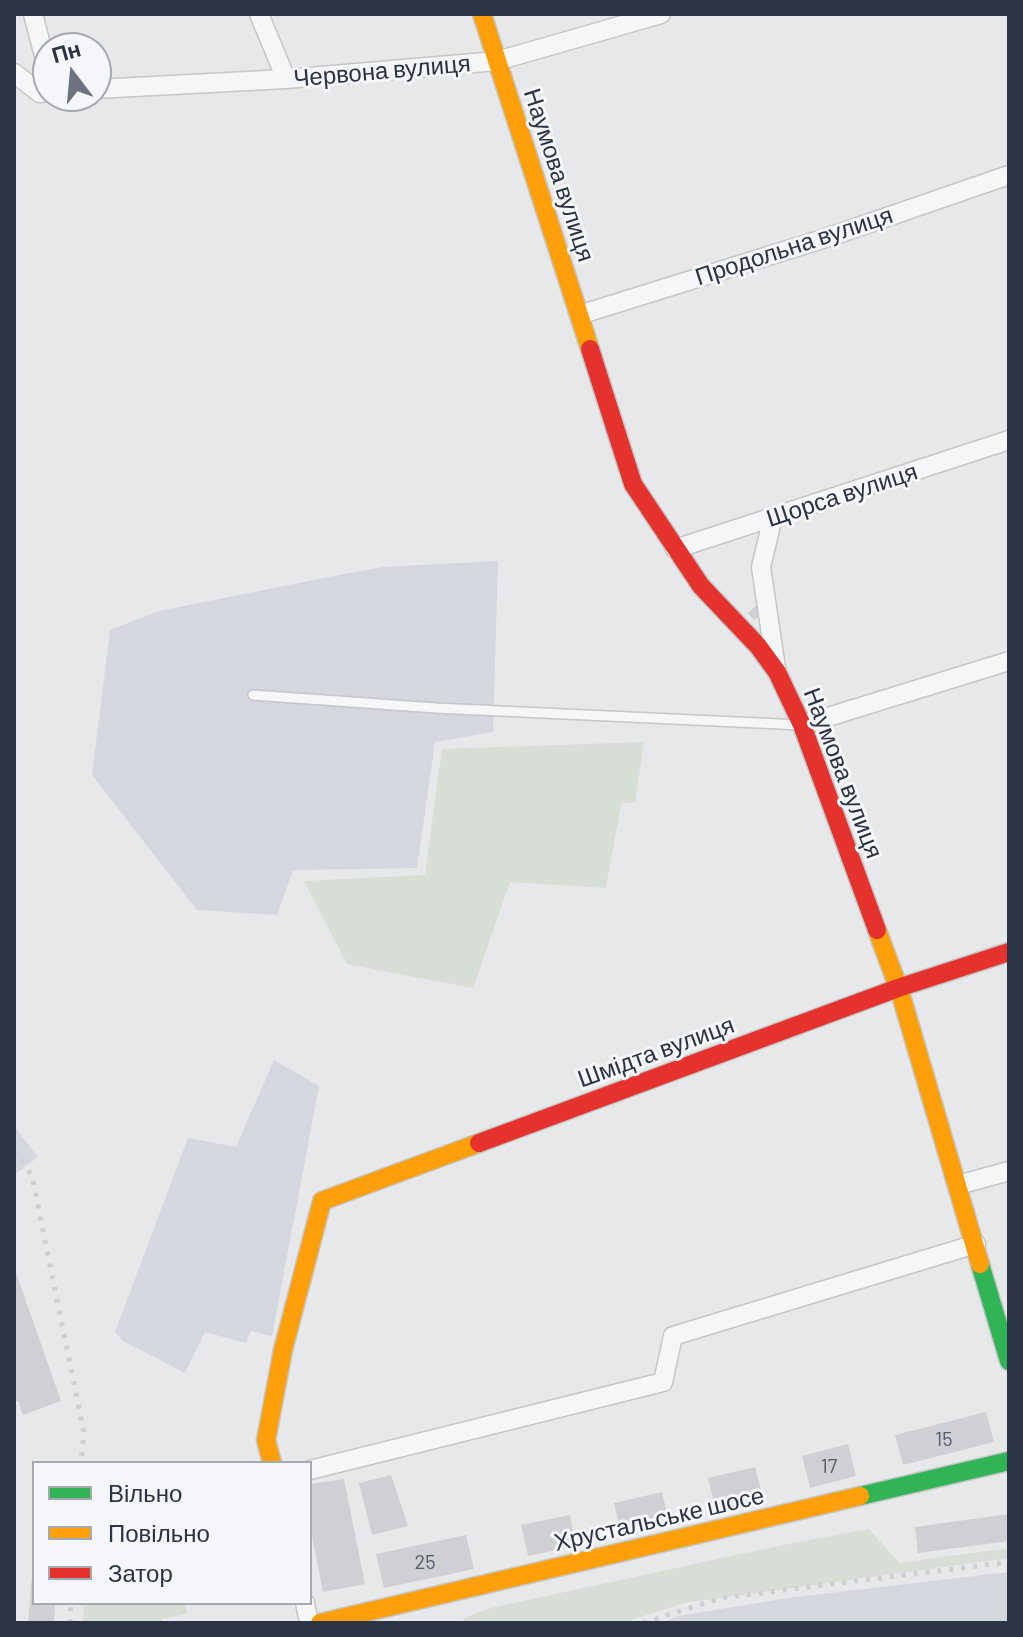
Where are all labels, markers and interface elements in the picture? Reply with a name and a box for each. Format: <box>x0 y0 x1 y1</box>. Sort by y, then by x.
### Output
north arrow <box>32 32 112 112</box>
text: Пн <box>48 34 84 67</box>
street label: Червона вулиця <box>292 49 472 93</box>
street label: Наумова вулиця <box>517 85 601 265</box>
street label: Продольна вулиця <box>692 200 896 292</box>
street label: Щорса вулиця <box>763 457 921 533</box>
street label: Наумова вулиця <box>797 684 889 862</box>
street label: Шмідта вулиця <box>574 1010 738 1094</box>
house number: 15 <box>935 1427 953 1451</box>
house number: 17 <box>821 1454 837 1478</box>
legend <box>32 1461 312 1605</box>
text: Вільно <box>108 1478 182 1507</box>
street label: Хрустальське шосе <box>551 1481 767 1557</box>
text: Повільно <box>108 1518 210 1547</box>
house number: 25 <box>415 1550 435 1574</box>
text: Затор <box>108 1558 173 1587</box>

